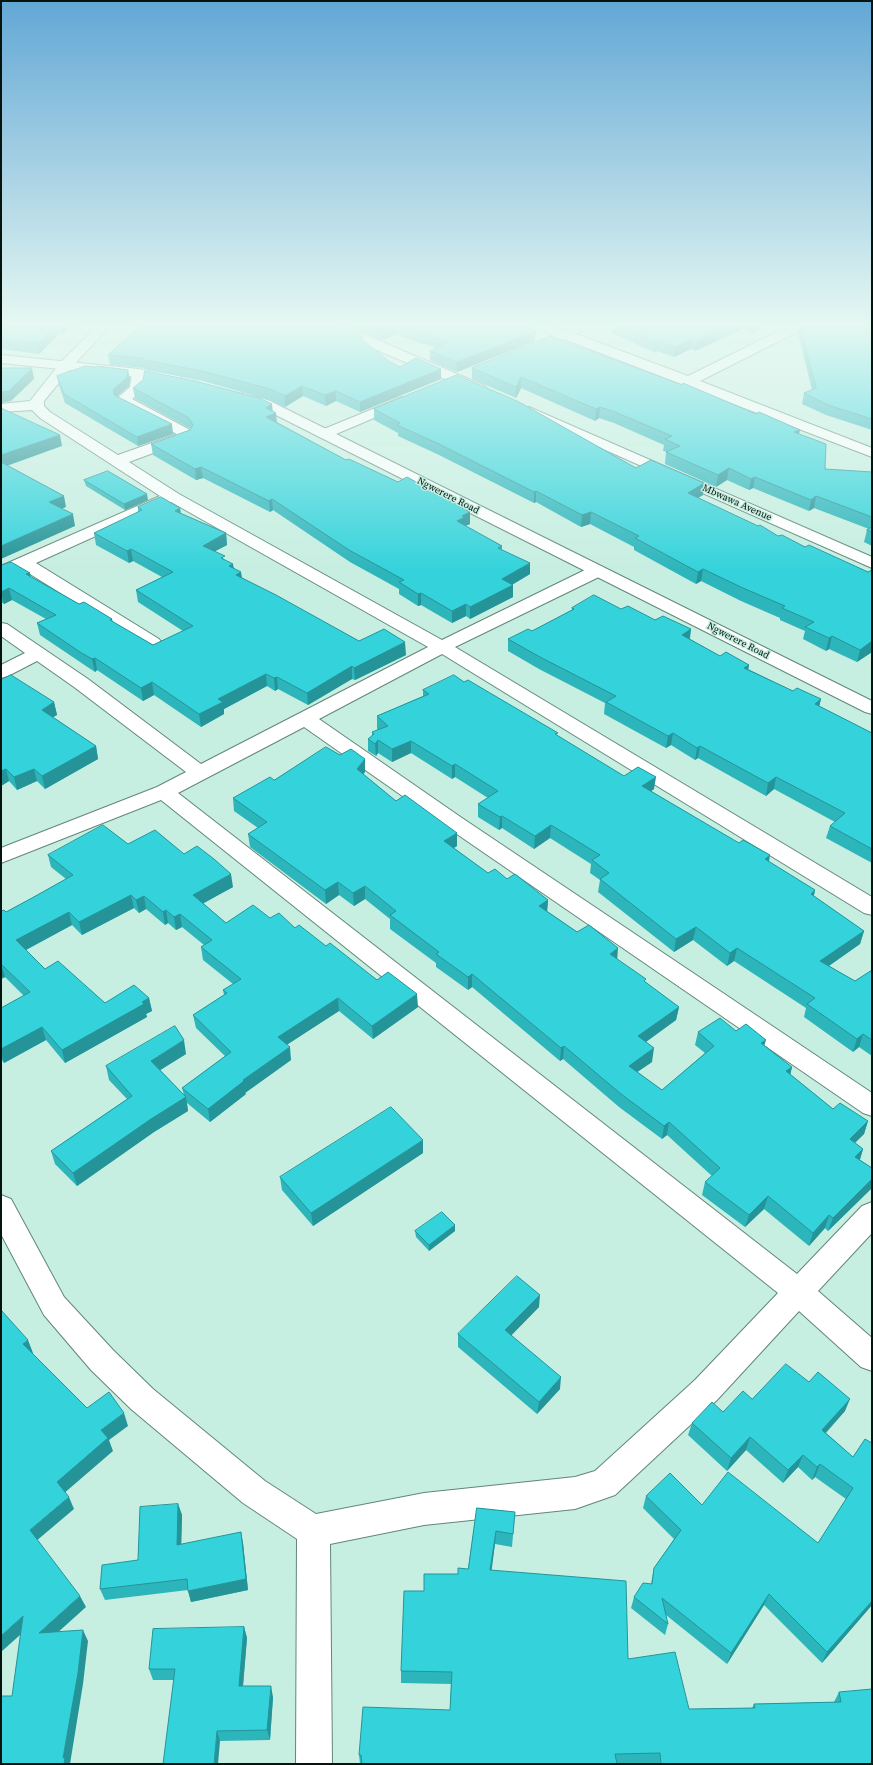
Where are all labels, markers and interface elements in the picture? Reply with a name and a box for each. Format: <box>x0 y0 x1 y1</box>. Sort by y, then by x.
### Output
street label: Ngwerere Road <box>415 475 481 517</box>
street label: Mbwawa Avenue <box>700 482 774 524</box>
street label: Ngwerere Road <box>705 620 771 662</box>

